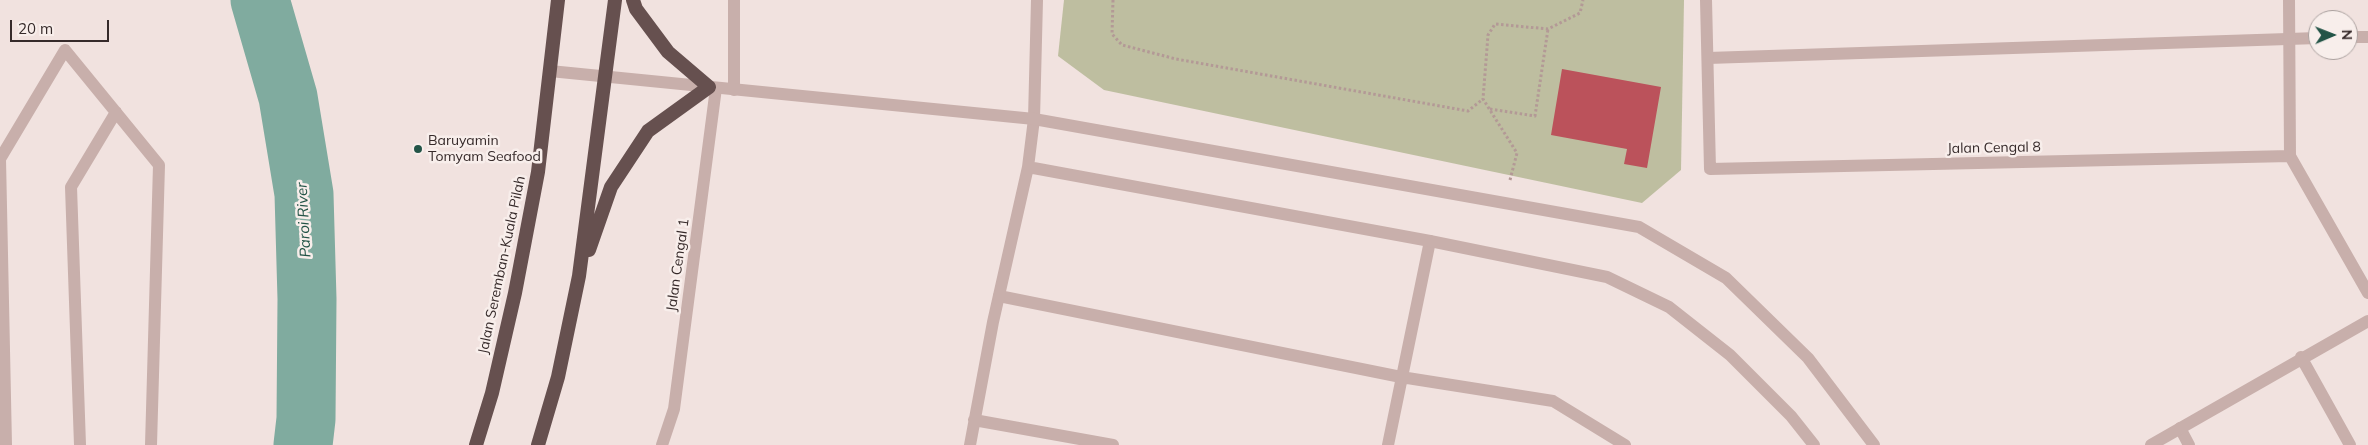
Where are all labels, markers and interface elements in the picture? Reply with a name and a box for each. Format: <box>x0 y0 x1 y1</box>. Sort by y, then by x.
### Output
scale bar <box>12 10 111 42</box>
north arrow <box>2308 10 2358 60</box>
text: 20 m <box>18 19 53 38</box>
text: N <box>2338 29 2356 40</box>
place label: Baruyamin Tomyam Seafood <box>428 133 541 166</box>
street label: Jalan Cengal 8 <box>1947 139 2041 157</box>
marker: Baruyamin Tomyam Seafood <box>412 143 424 155</box>
street label: Jalan Seremban-Kuala Pilah <box>475 174 529 356</box>
water label: Paroi River <box>293 182 315 258</box>
street label: Jalan Cengal 1 <box>663 217 693 313</box>

